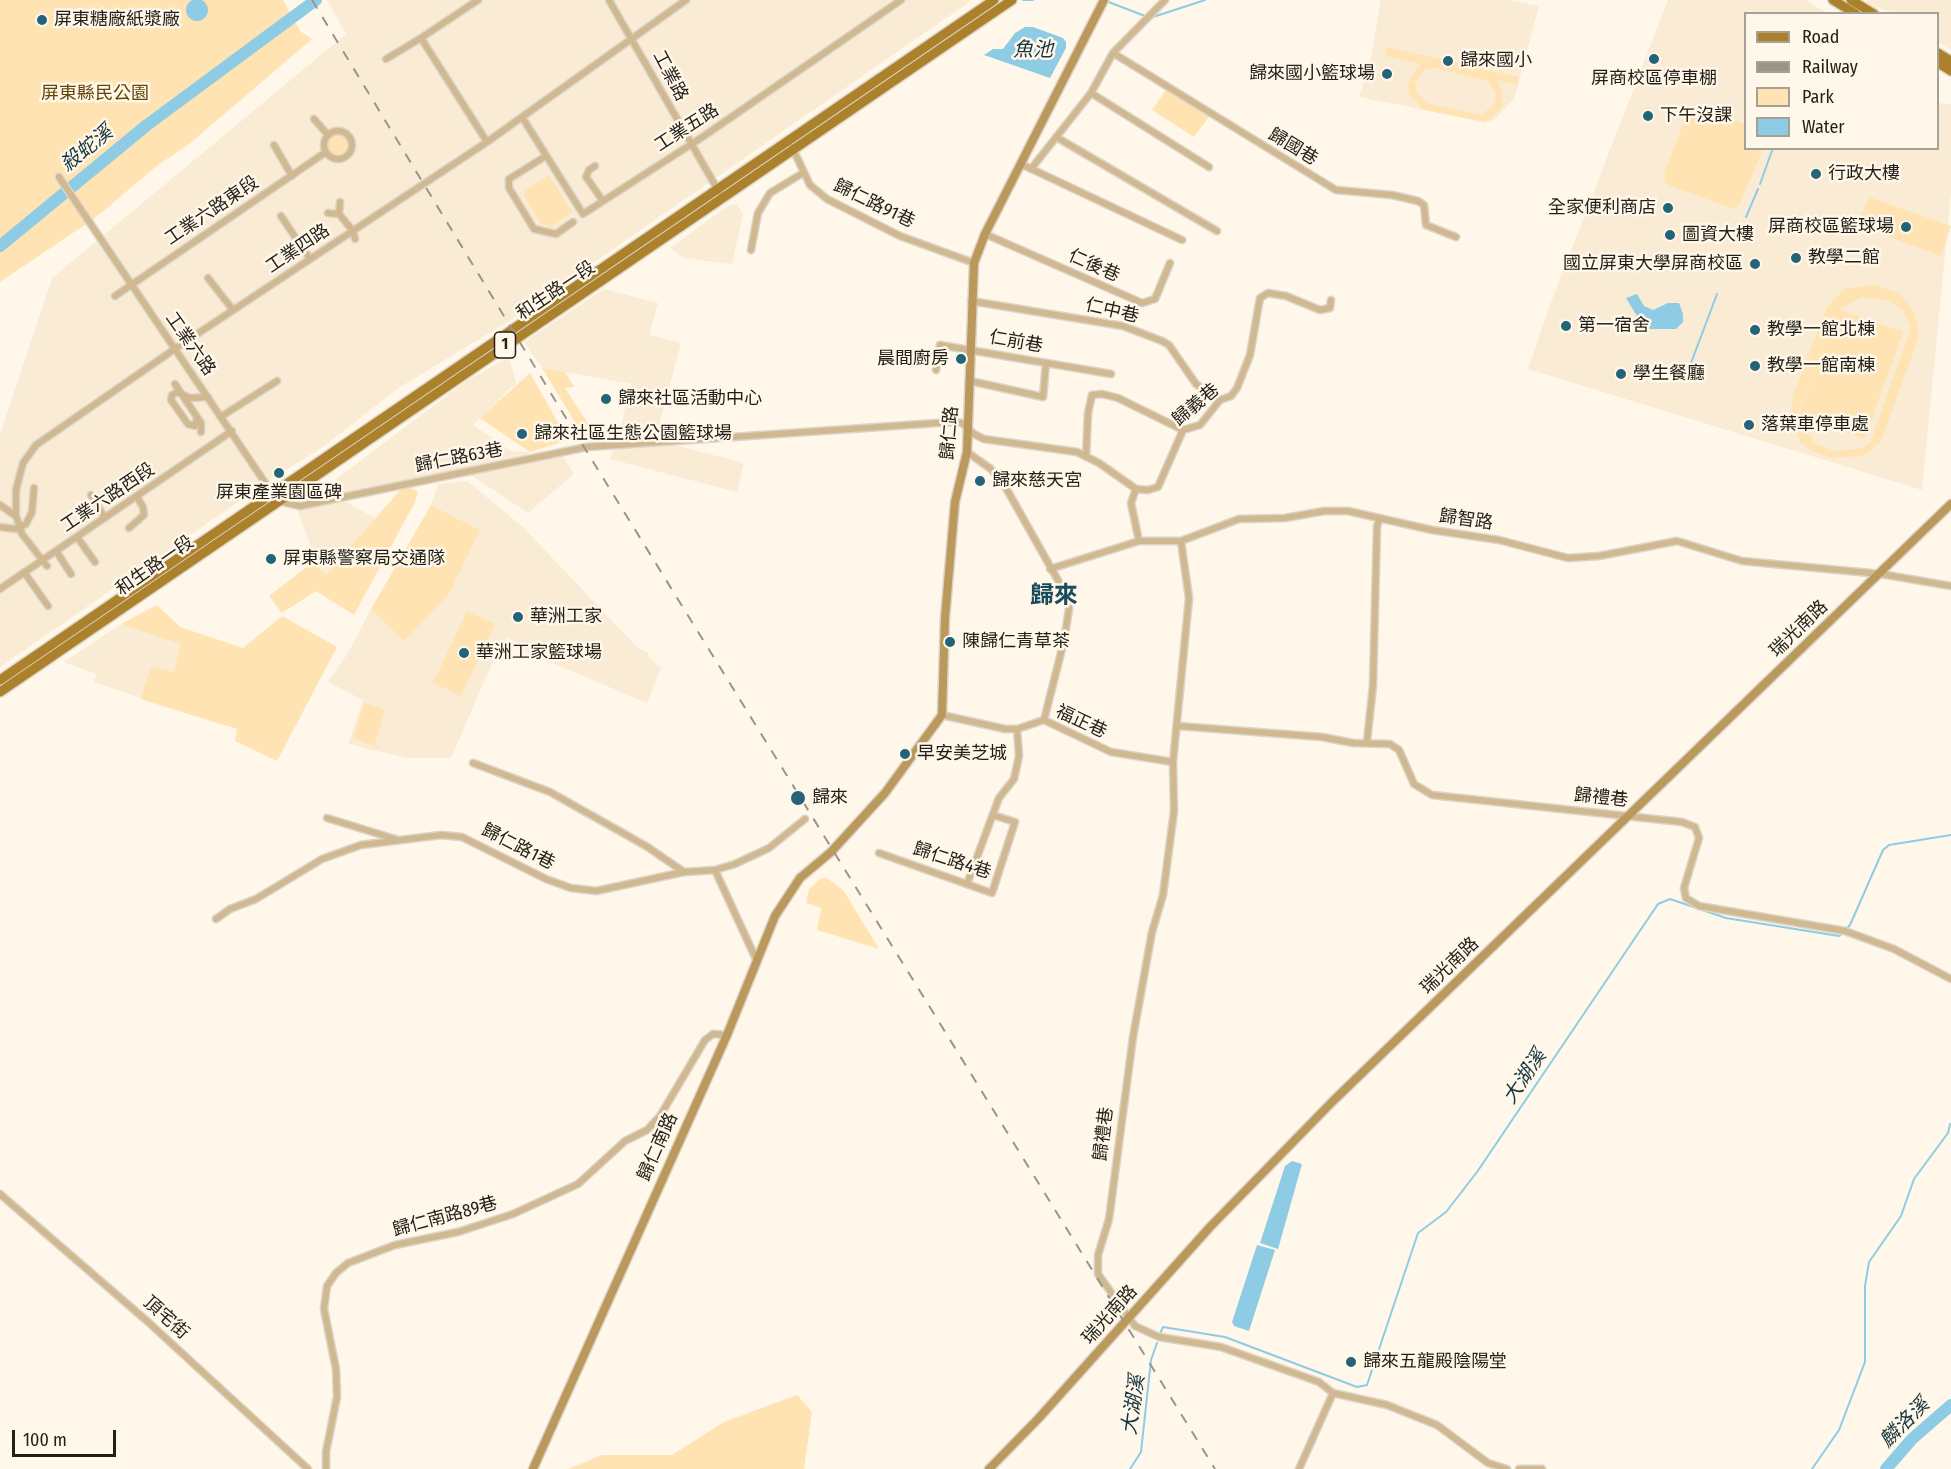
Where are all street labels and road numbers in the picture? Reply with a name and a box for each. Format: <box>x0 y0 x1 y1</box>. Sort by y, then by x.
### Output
street label: 工業路 <box>648 47 692 105</box>
street label: 工業五路 <box>651 99 723 157</box>
street label: 歸國巷 <box>1264 124 1322 170</box>
street label: 工業六路東段 <box>161 172 263 250</box>
street label: 歸仁路91巷 <box>830 175 918 233</box>
street label: 工業四路 <box>262 220 334 278</box>
street label: 仁後巷 <box>1065 245 1123 287</box>
street label: 和生路一段 <box>513 257 599 325</box>
street label: 仁中巷 <box>1083 294 1141 328</box>
street label: 工業六路 <box>161 308 219 380</box>
street label: 仁前巷 <box>988 327 1044 357</box>
road number: 1 <box>494 332 516 358</box>
street label: 歸義巷 <box>1168 379 1224 431</box>
street label: 歸仁路 <box>937 405 963 461</box>
street label: 歸仁路63巷 <box>413 439 505 477</box>
street label: 工業六路西段 <box>57 459 159 537</box>
street label: 歸智路 <box>1438 506 1494 534</box>
street label: 和生路一段 <box>112 531 198 601</box>
street label: 瑞光南路 <box>1766 596 1832 662</box>
street label: 福正巷 <box>1052 701 1110 743</box>
street label: 歸禮巷 <box>1573 784 1629 812</box>
street label: 歸仁路1巷 <box>478 819 558 875</box>
street label: 歸仁路4巷 <box>910 838 994 884</box>
street label: 瑞光南路 <box>1417 933 1483 999</box>
street label: 歸禮巷 <box>1090 1106 1118 1162</box>
street label: 歸仁南路 <box>633 1110 683 1184</box>
street label: 歸仁南路89巷 <box>390 1193 500 1241</box>
street label: 瑞光南路 <box>1078 1281 1142 1349</box>
street label: 頂宅街 <box>139 1292 193 1344</box>

